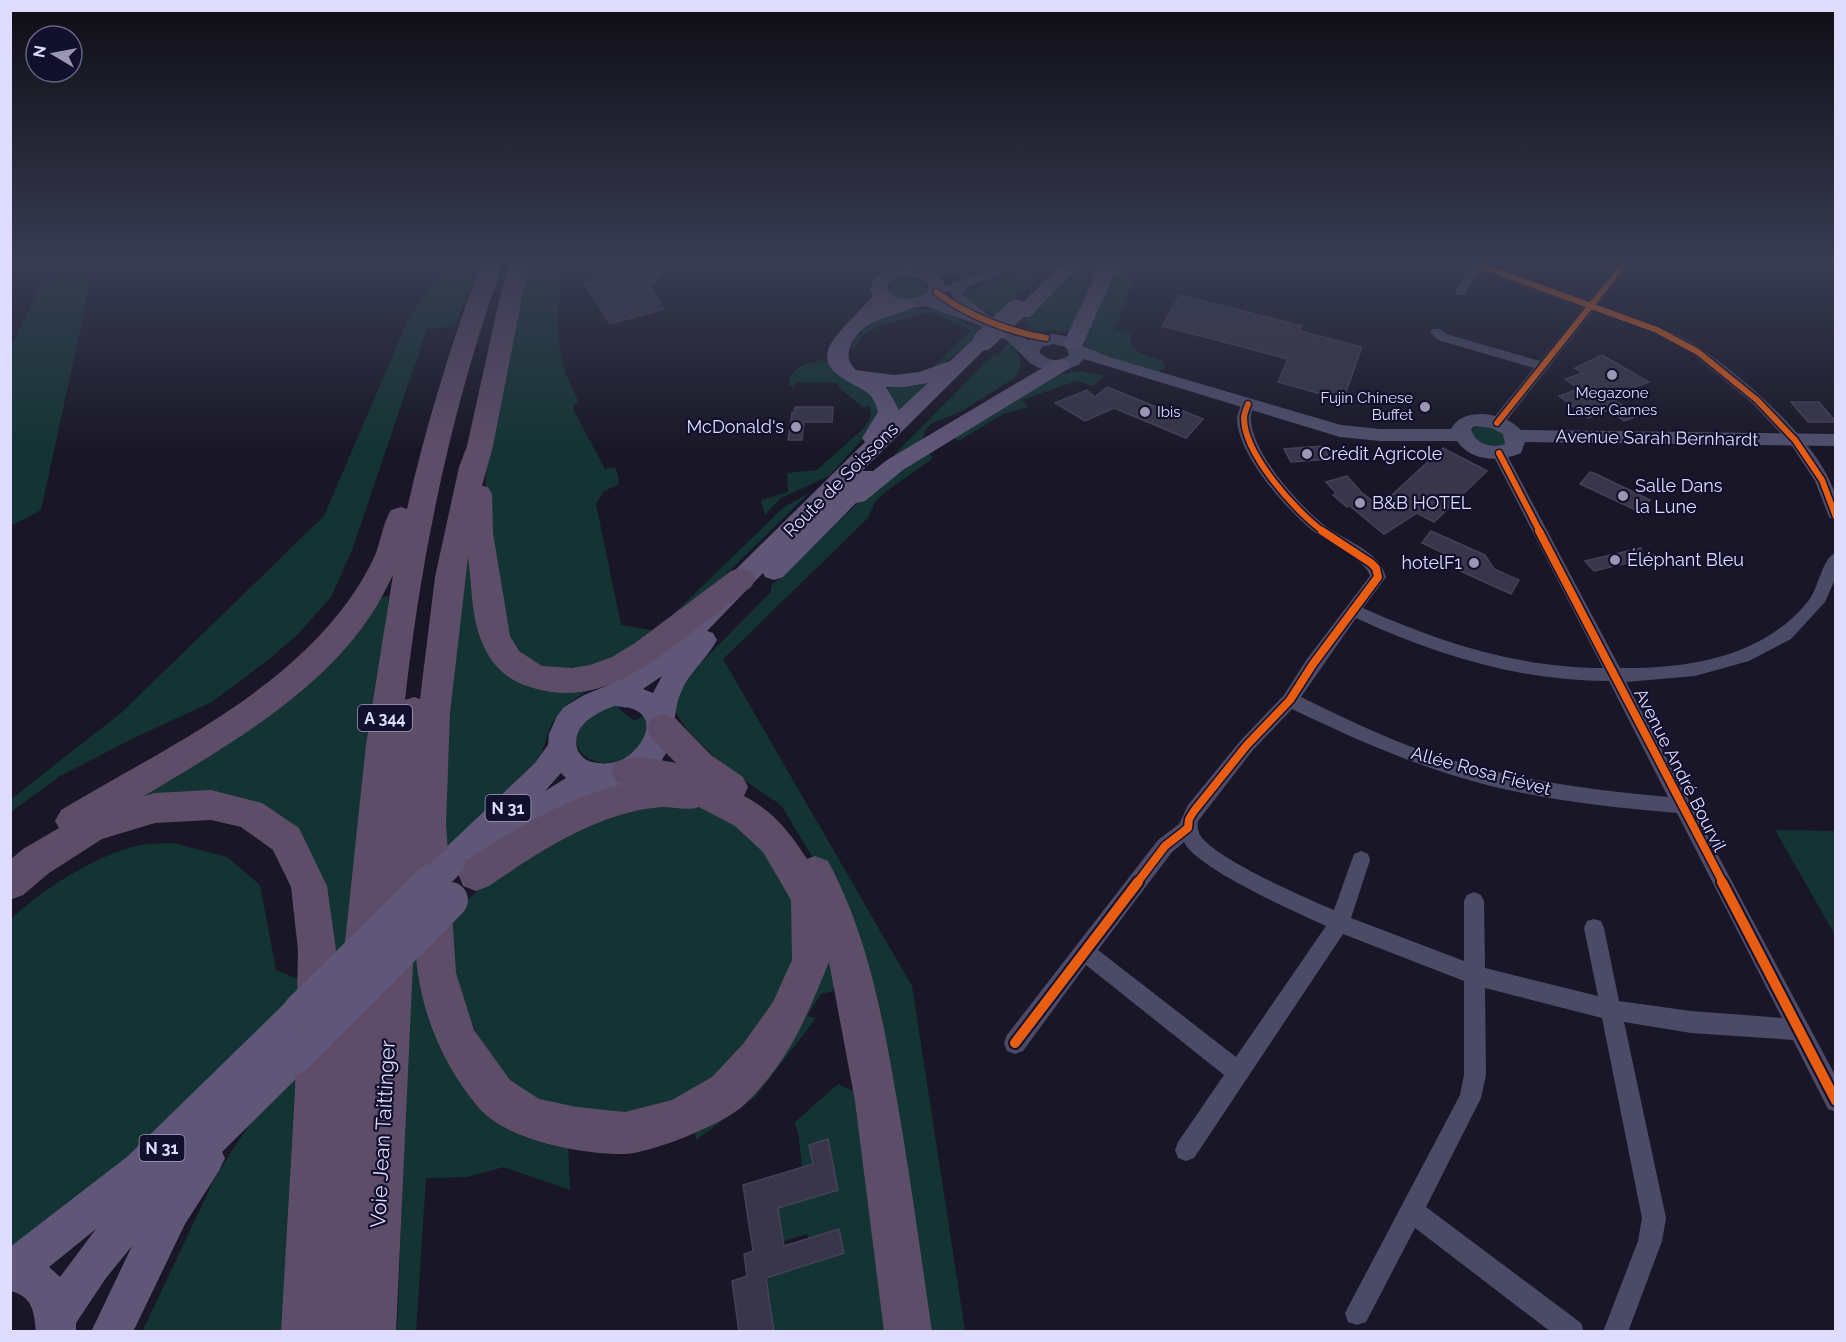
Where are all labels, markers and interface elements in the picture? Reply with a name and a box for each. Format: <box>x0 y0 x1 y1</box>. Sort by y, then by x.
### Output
north arrow <box>24 24 84 84</box>
text: N <box>29 44 50 59</box>
marker: Megazone Laser Games <box>1605 368 1619 382</box>
place label: Megazone Laser Games <box>1567 384 1657 419</box>
place label: Fujin Chinese Buffet <box>1321 389 1413 424</box>
marker: Fujin Chinese Buffet <box>1418 400 1432 414</box>
place label: Ibis <box>1157 403 1181 421</box>
marker: Ibis <box>1138 405 1152 419</box>
place label: McDonald's <box>686 416 784 437</box>
street label: Route de Soissons <box>779 418 902 541</box>
marker: McDonald's <box>789 420 803 434</box>
street label: Avenue Sarah Bernhardt <box>1556 425 1758 450</box>
place label: Crédit Agricole <box>1319 443 1443 464</box>
marker: Crédit Agricole <box>1300 447 1314 461</box>
place label: Salle Dans la Lune <box>1635 475 1723 517</box>
marker: Salle Dans la Lune <box>1616 489 1630 503</box>
place label: B&B HOTEL <box>1372 492 1472 513</box>
marker: B&B HOTEL <box>1353 496 1367 510</box>
place label: Éléphant Bleu <box>1627 548 1744 570</box>
place label: hotelF1 <box>1402 552 1462 573</box>
marker: Éléphant Bleu <box>1608 553 1622 567</box>
marker: hotelF1 <box>1467 556 1481 570</box>
street label: Avenue André Bourvil <box>1630 685 1731 855</box>
road number: A 344 <box>358 705 412 731</box>
street label: Allée Rosa Fiévet <box>1409 742 1553 799</box>
road number: N 31 <box>486 795 530 821</box>
street label: Voie Jean Taittinger <box>365 1039 400 1228</box>
road number: N 31 <box>140 1135 184 1161</box>

